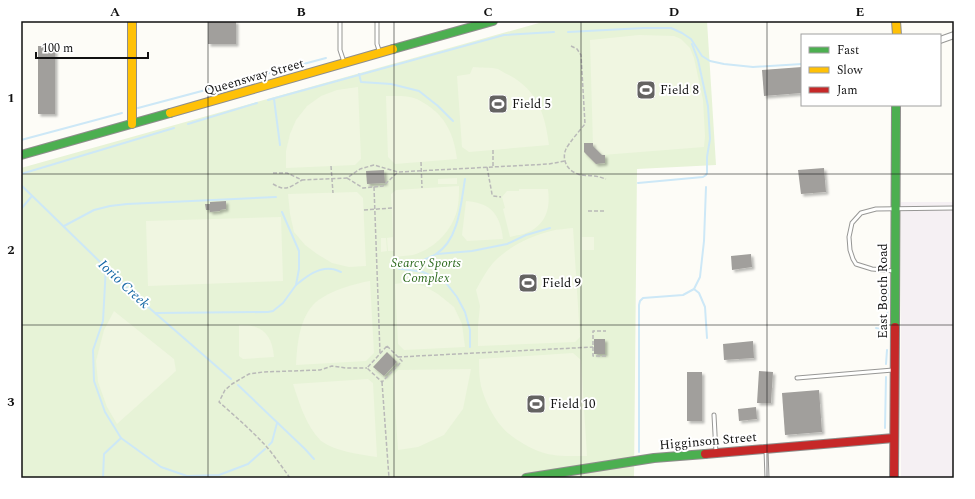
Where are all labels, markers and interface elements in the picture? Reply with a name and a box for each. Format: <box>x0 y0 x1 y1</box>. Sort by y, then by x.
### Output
text: A <box>110 2 120 22</box>
text: B <box>296 2 306 22</box>
text: C <box>483 2 493 22</box>
text: D <box>669 2 679 22</box>
text: E <box>856 2 865 22</box>
scale bar <box>36 34 148 60</box>
legend <box>801 34 941 106</box>
text: 100 m <box>42 39 73 58</box>
text: Fast <box>837 41 859 60</box>
street label: Queensway Street <box>202 53 307 101</box>
text: Slow <box>837 61 863 80</box>
sports icon: Field 8 <box>635 79 657 101</box>
place label: Field 8 <box>660 80 699 100</box>
text: Jam <box>837 81 858 100</box>
text: 1 <box>7 88 15 108</box>
sports icon: Field 5 <box>487 93 509 115</box>
place label: Field 5 <box>512 94 551 114</box>
text: 2 <box>7 240 15 260</box>
street label: East Booth Road <box>873 243 893 339</box>
park label: Searcy Sports Complex <box>391 253 461 288</box>
water label: Iorio Creek <box>93 254 155 314</box>
sports icon: Field 9 <box>517 272 539 294</box>
place label: Field 9 <box>542 273 582 293</box>
text: 3 <box>7 392 15 412</box>
sports icon: Field 10 <box>525 393 547 415</box>
place label: Field 10 <box>550 394 596 414</box>
street label: Higginson Street <box>658 427 758 455</box>

